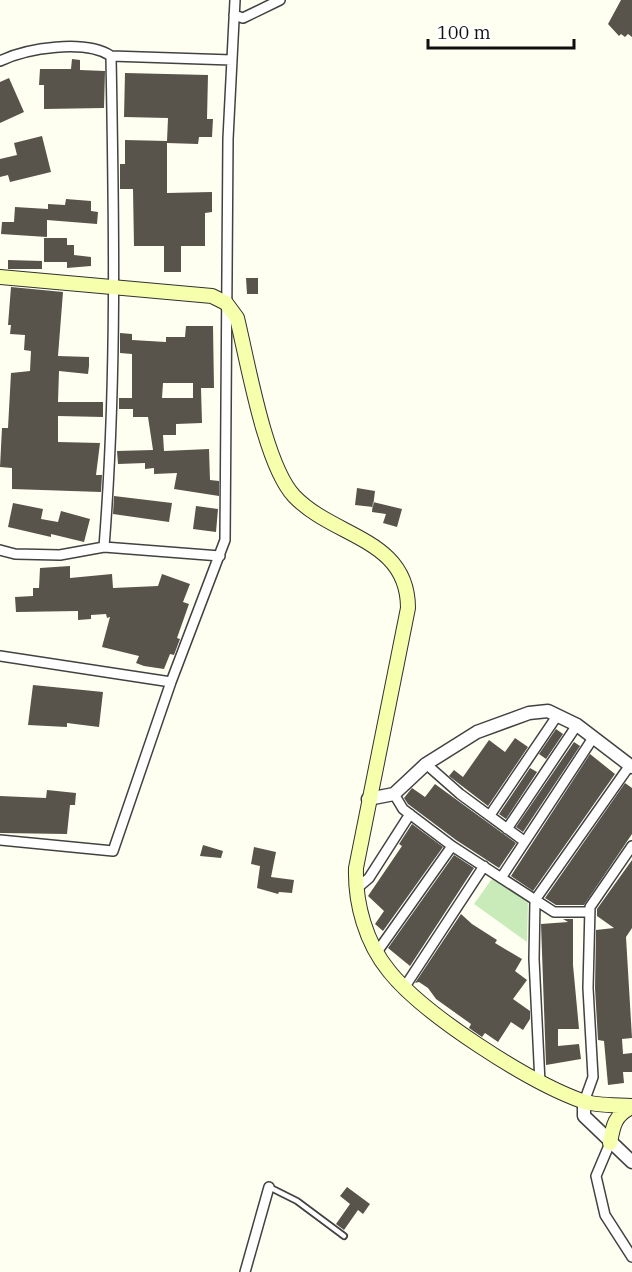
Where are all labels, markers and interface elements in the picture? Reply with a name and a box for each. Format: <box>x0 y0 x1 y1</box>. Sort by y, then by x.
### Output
scale bar <box>428 12 574 50</box>
text: 100 m <box>437 21 491 44</box>

